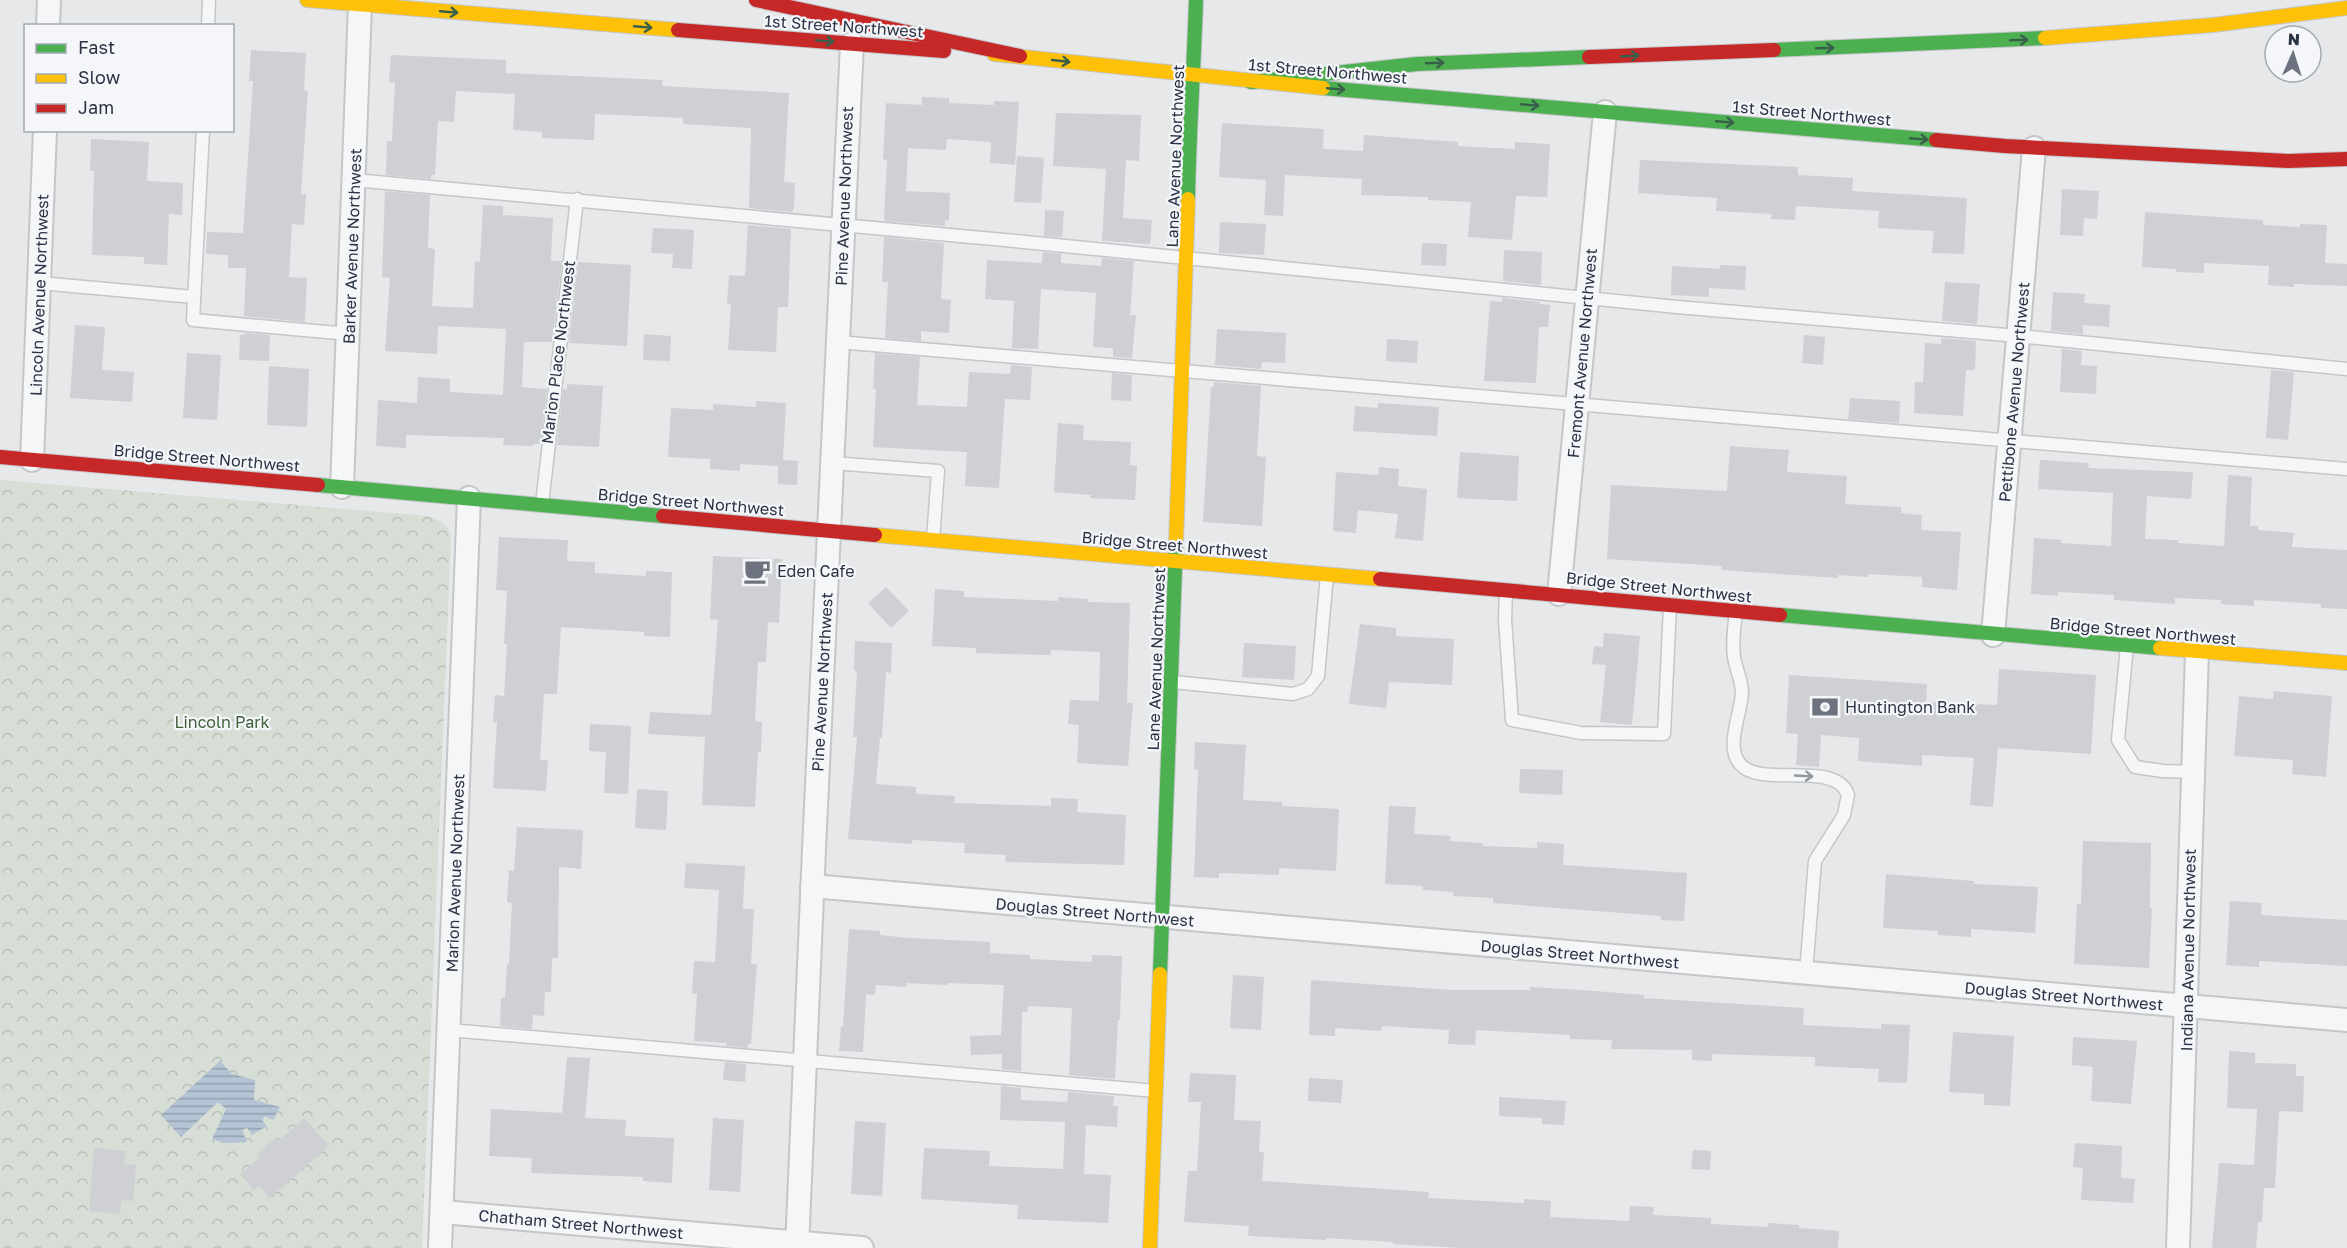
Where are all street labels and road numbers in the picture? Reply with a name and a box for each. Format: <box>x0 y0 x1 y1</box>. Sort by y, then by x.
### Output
street label: 1st Street Northwest <box>764 10 924 42</box>
street label: 1st Street Northwest <box>1248 54 1408 88</box>
street label: Lane Avenue Northwest <box>1162 64 1188 248</box>
street label: 1st Street Northwest <box>1732 96 1892 130</box>
street label: Pine Avenue Northwest <box>831 106 857 286</box>
street label: Barker Avenue Northwest <box>339 148 365 344</box>
street label: Lincoln Avenue Northwest <box>25 194 53 396</box>
street label: Fremont Avenue Northwest <box>1563 247 1601 459</box>
street label: Marion Place Northwest <box>537 259 579 445</box>
street label: Pettibone Avenue Northwest <box>1994 281 2034 503</box>
street label: Bridge Street Northwest <box>113 440 301 476</box>
street label: Bridge Street Northwest <box>597 484 785 520</box>
street label: Bridge Street Northwest <box>1081 527 1269 563</box>
street label: Lane Avenue Northwest <box>1143 567 1169 751</box>
street label: Bridge Street Northwest <box>1565 567 1753 607</box>
street label: Pine Avenue Northwest <box>807 592 837 772</box>
street label: Bridge Street Northwest <box>2049 613 2237 649</box>
street label: Marion Avenue Northwest <box>442 773 468 973</box>
street label: Indiana Avenue Northwest <box>2176 848 2200 1052</box>
street label: Douglas Street Northwest <box>995 893 1195 931</box>
street label: Douglas Street Northwest <box>1480 935 1680 973</box>
street label: Douglas Street Northwest <box>1964 977 2164 1015</box>
street label: Chatham Street Northwest <box>478 1205 684 1243</box>

